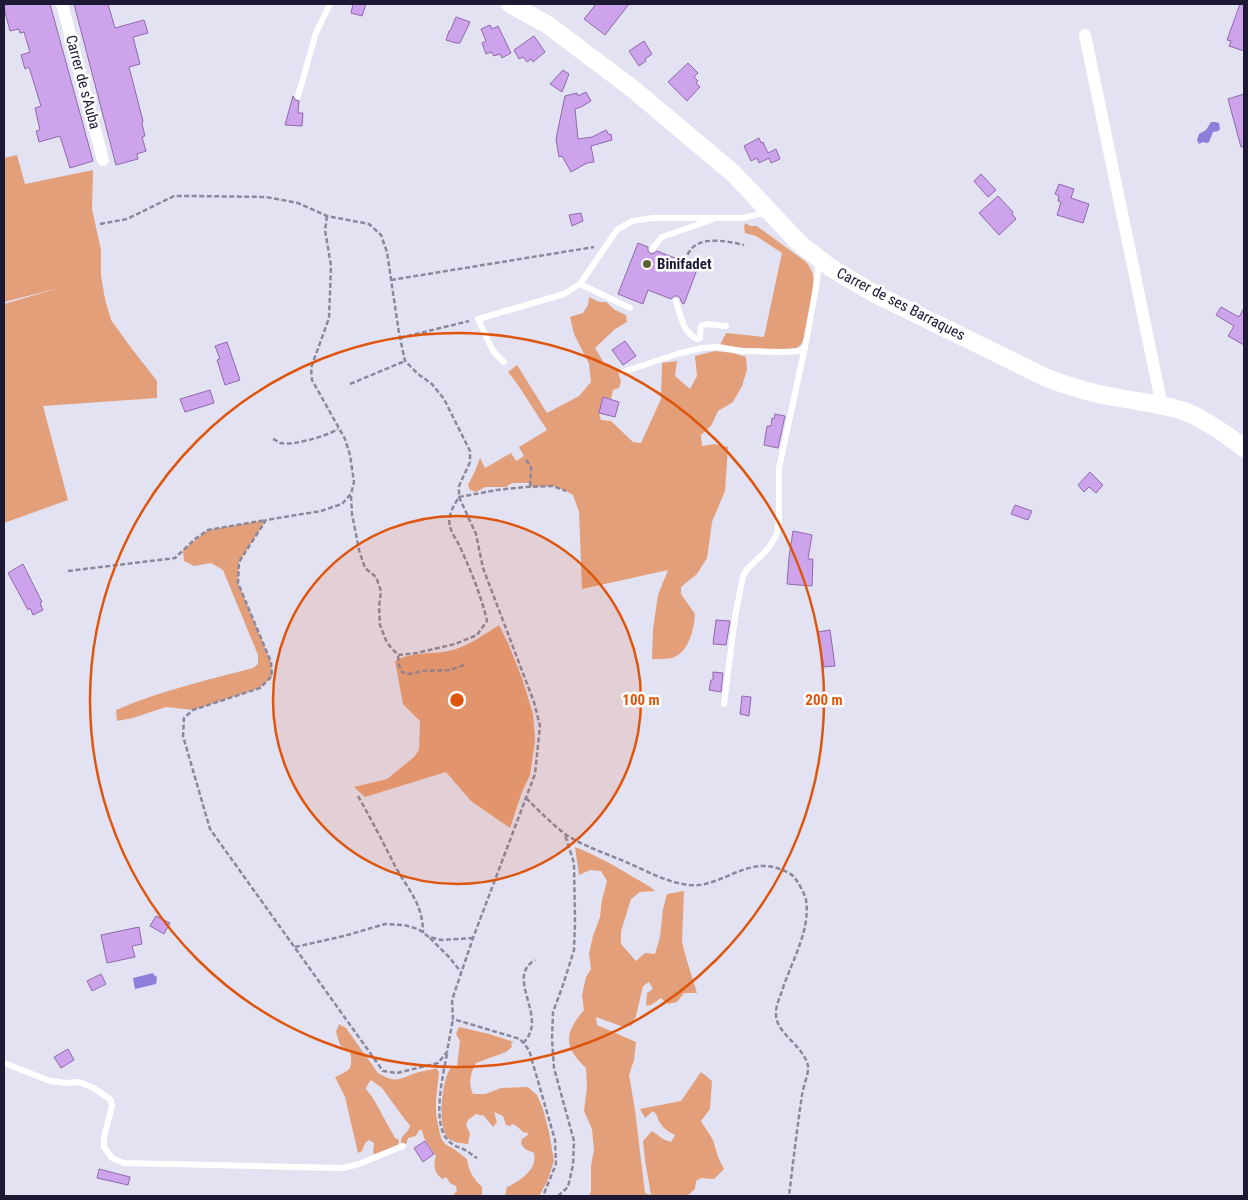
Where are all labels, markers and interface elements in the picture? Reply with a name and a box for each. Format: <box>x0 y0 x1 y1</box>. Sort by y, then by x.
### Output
street label: Carrer de s'Auba <box>62 33 104 131</box>
place label: Binifadet <box>657 255 712 273</box>
marker: Binifadet <box>641 258 653 270</box>
street label: Carrer de ses Barraques <box>834 264 968 344</box>
centre of rings <box>448 691 466 709</box>
text: 100 m <box>622 691 660 709</box>
text: 200 m <box>805 691 843 709</box>

